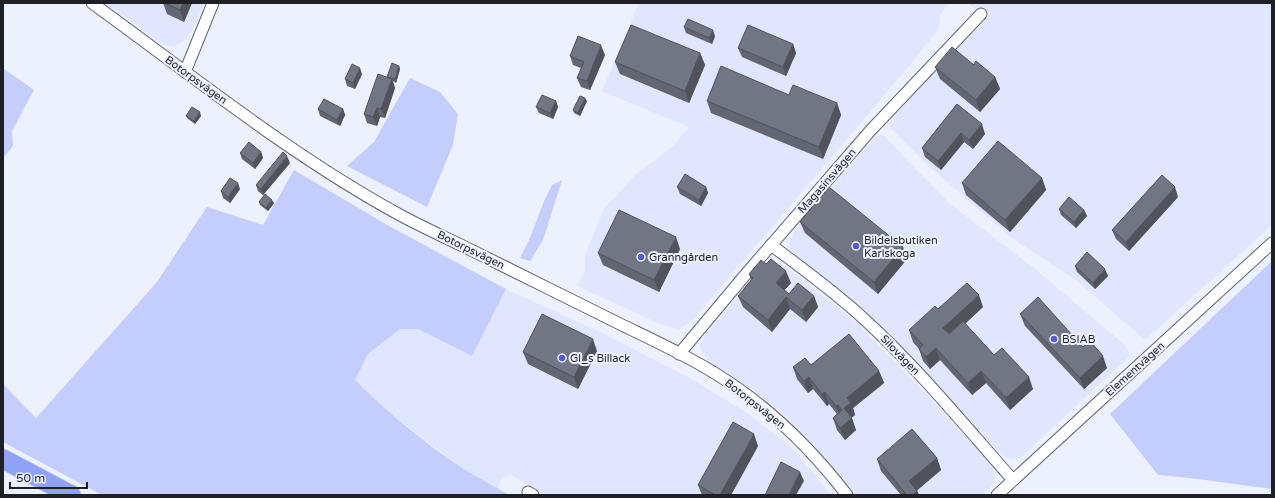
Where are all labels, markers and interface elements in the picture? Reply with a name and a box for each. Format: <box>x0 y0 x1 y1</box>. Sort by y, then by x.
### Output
street label: Botorpsvägen <box>163 53 229 107</box>
street label: Magasinsvägen <box>795 146 859 216</box>
street label: Botorpsvägen <box>435 228 507 272</box>
place label: Bildelsbutiken Karlskoga <box>864 234 938 260</box>
marker: Bildelsbutiken Karlskoga <box>851 241 861 251</box>
place label: Granngården <box>649 251 718 264</box>
marker: Granngården <box>636 252 646 262</box>
street label: Silovägen <box>878 332 922 378</box>
place label: BSIAB <box>1062 333 1096 346</box>
marker: BSIAB <box>1049 334 1059 344</box>
street label: Elementvägen <box>1103 339 1167 399</box>
place label: Gl_s Billack <box>570 352 630 365</box>
marker: Gl_s Billack <box>557 353 567 363</box>
street label: Botorpsvägen <box>722 376 788 432</box>
scale bar <box>10 464 87 490</box>
text: 50 m <box>16 471 45 485</box>

